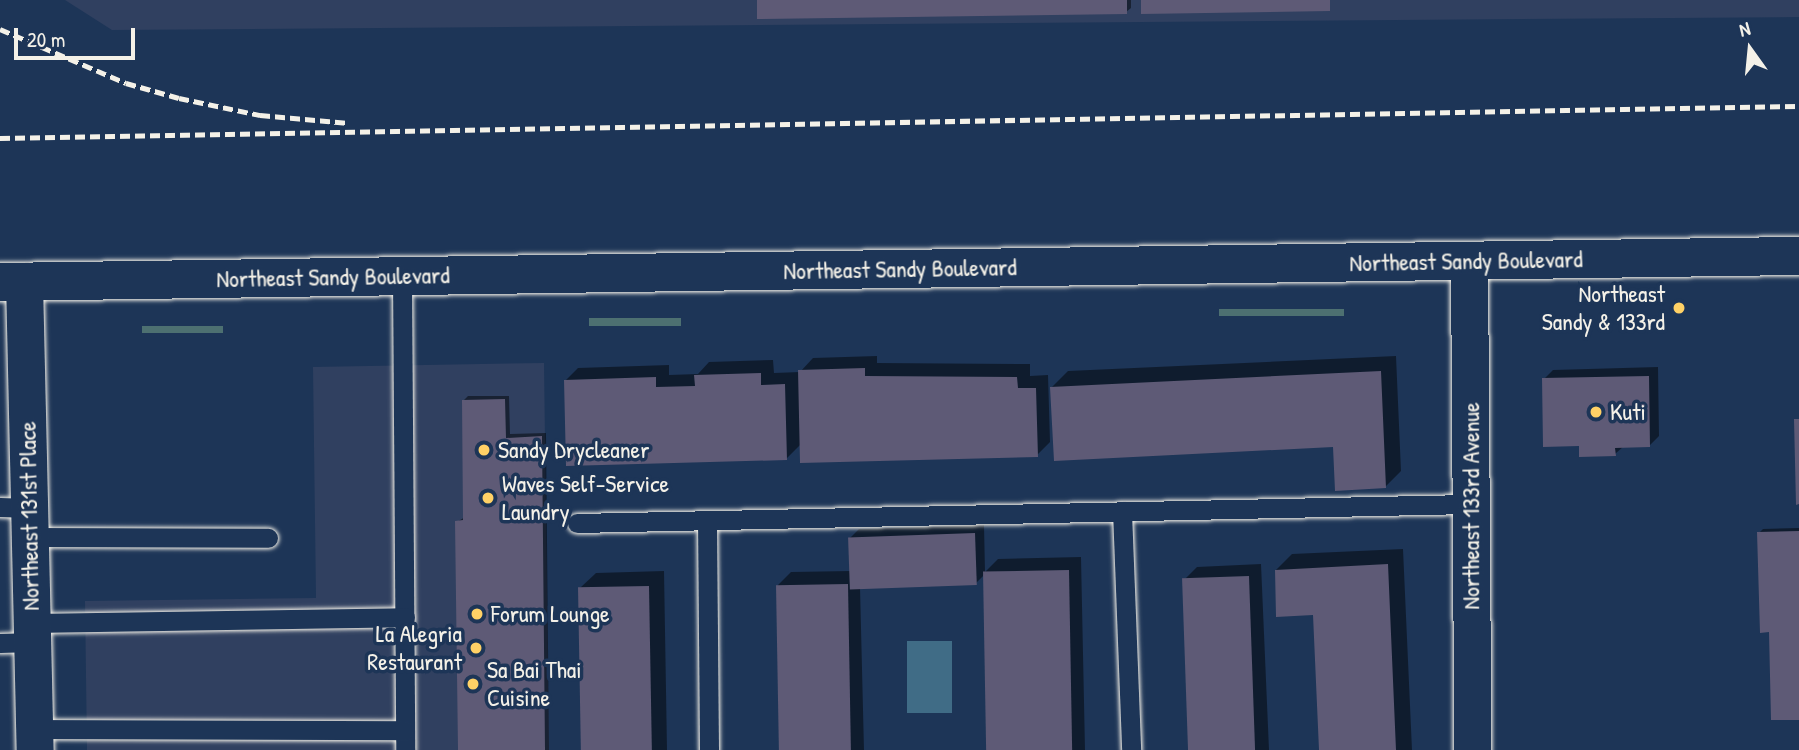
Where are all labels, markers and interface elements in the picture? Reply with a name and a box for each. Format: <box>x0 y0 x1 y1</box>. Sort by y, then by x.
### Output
scale bar <box>18 14 138 58</box>
north arrow <box>1715 14 1785 84</box>
text: N <box>1736 15 1753 43</box>
text: 20 m <box>27 25 65 54</box>
street label: Northeast Sandy Boulevard <box>1349 245 1583 277</box>
street label: Northeast Sandy Boulevard <box>783 253 1017 285</box>
street label: Northeast Sandy Boulevard <box>216 261 450 293</box>
place label: Northeast Sandy & 133rd <box>1542 280 1665 336</box>
marker: Northeast Sandy & 133rd <box>1671 300 1687 316</box>
place label: Kuti <box>1610 398 1646 426</box>
street label: Northeast 133rd Avenue <box>1457 402 1485 610</box>
marker: Kuti <box>1588 404 1604 420</box>
street label: Northeast 131st Place <box>13 421 45 611</box>
place label: Sandy Drycleaner <box>498 436 649 464</box>
marker: Sandy Drycleaner <box>476 442 492 458</box>
place label: Waves Self-Service Laundry <box>502 470 669 526</box>
marker: Waves Self-Service Laundry <box>480 490 496 506</box>
place label: Forum Lounge <box>491 600 610 628</box>
marker: Forum Lounge <box>469 606 485 622</box>
place label: La Alegria Restaurant <box>367 620 462 676</box>
marker: La Alegria Restaurant <box>468 640 484 656</box>
place label: Sa Bai Thai Cuisine <box>487 656 582 712</box>
marker: Sa Bai Thai Cuisine <box>465 676 481 692</box>

